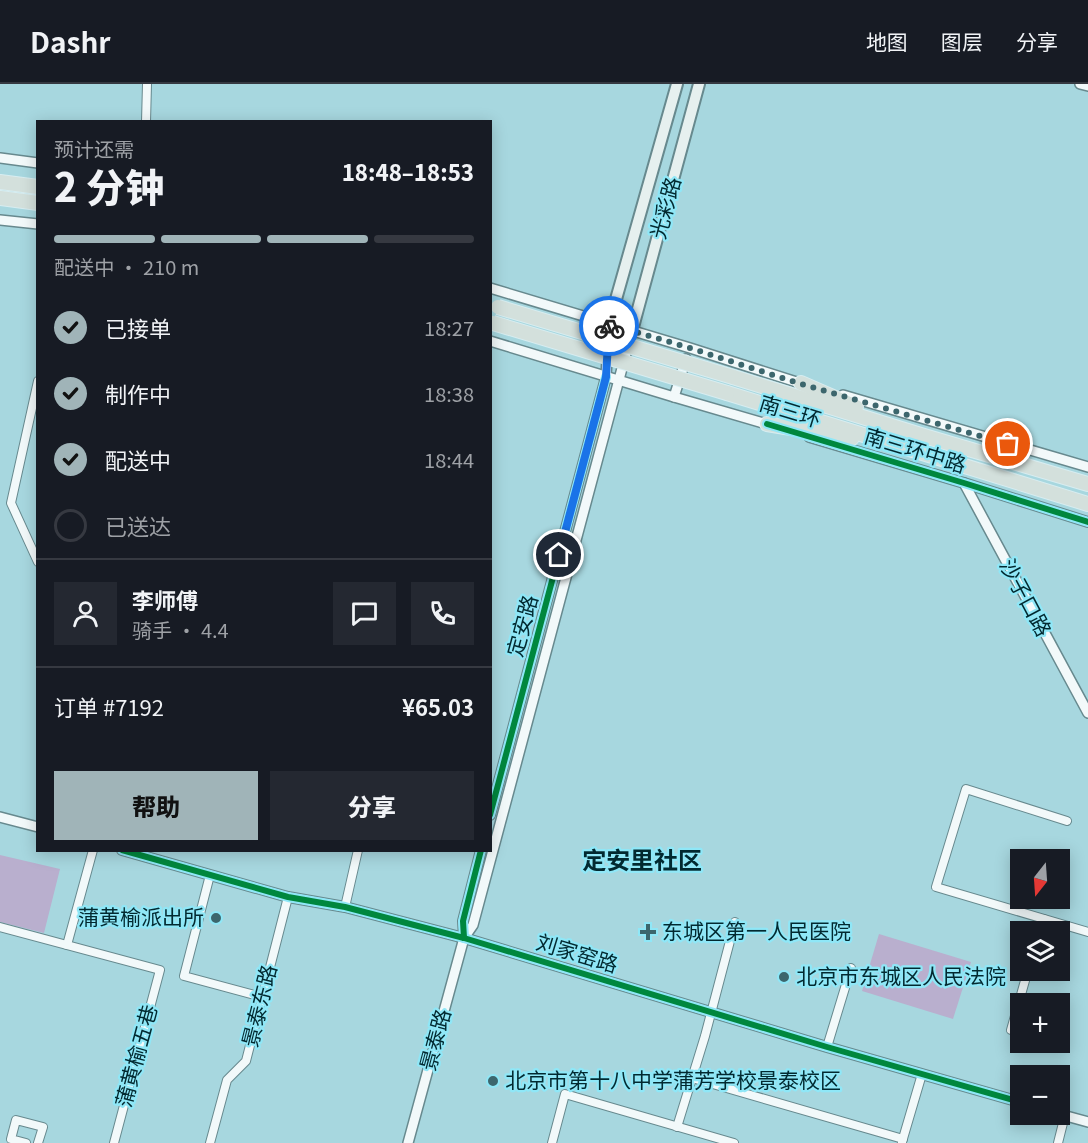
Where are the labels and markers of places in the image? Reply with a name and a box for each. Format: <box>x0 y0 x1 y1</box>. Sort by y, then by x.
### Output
pin <box>982 418 1033 469</box>
pin <box>533 529 584 580</box>
place label: 蒲黄榆派出所 <box>78 901 204 931</box>
marker: 蒲黄榆派出所 <box>209 911 223 925</box>
place label: 东城区第一人民医院 <box>662 915 851 945</box>
marker: 东城区第一人民医院 <box>639 923 657 941</box>
place label: 北京市东城区人民法院 <box>796 960 1006 990</box>
marker: 北京市东城区人民法院 <box>777 970 791 984</box>
place label: 北京市第十八中学蒲芳学校景泰校区 <box>505 1064 841 1094</box>
marker: 北京市第十八中学蒲芳学校景泰校区 <box>486 1074 500 1088</box>

